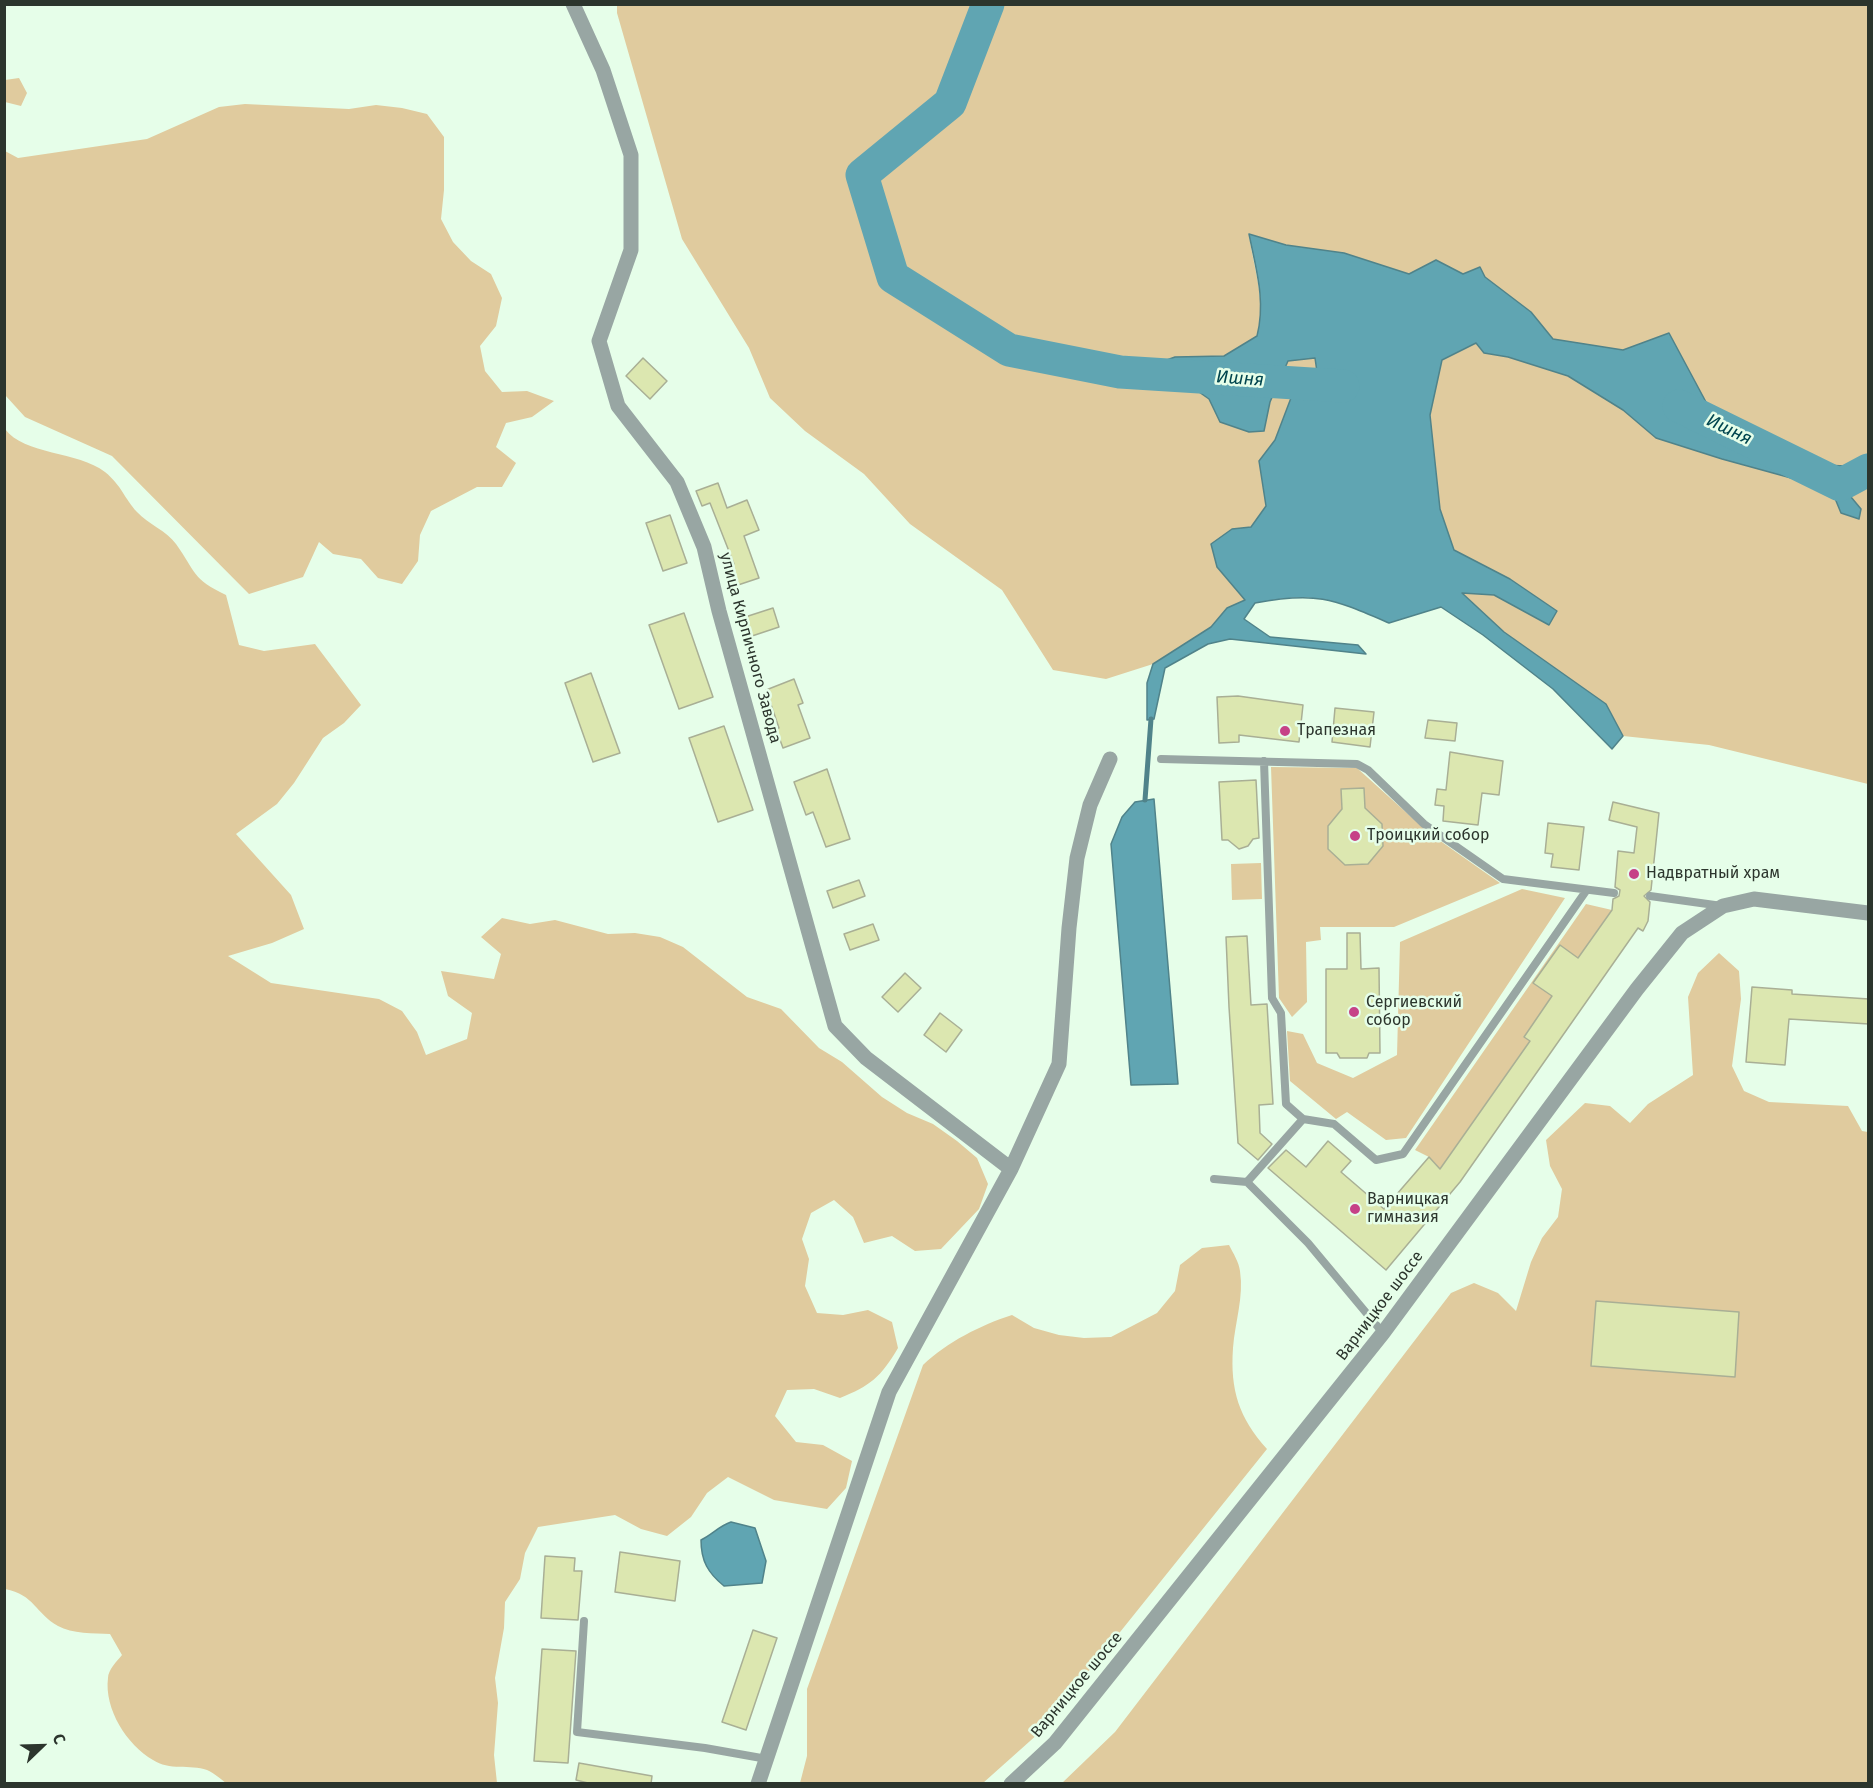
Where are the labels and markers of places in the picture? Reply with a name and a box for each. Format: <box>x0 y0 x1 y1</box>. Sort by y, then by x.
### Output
place label: Трапезная <box>1297 721 1376 741</box>
marker: Трапезная <box>1278 724 1292 738</box>
place label: Троицкий собор <box>1367 826 1490 846</box>
marker: Троицкий собор <box>1348 829 1362 843</box>
place label: Надвратный храм <box>1646 864 1780 884</box>
marker: Надвратный храм <box>1627 867 1641 881</box>
place label: Сергиевский собор <box>1366 993 1462 1031</box>
marker: Сергиевский собор <box>1347 1005 1361 1019</box>
place label: Варницкая гимназия <box>1367 1190 1449 1228</box>
marker: Варницкая гимназия <box>1348 1202 1362 1216</box>

